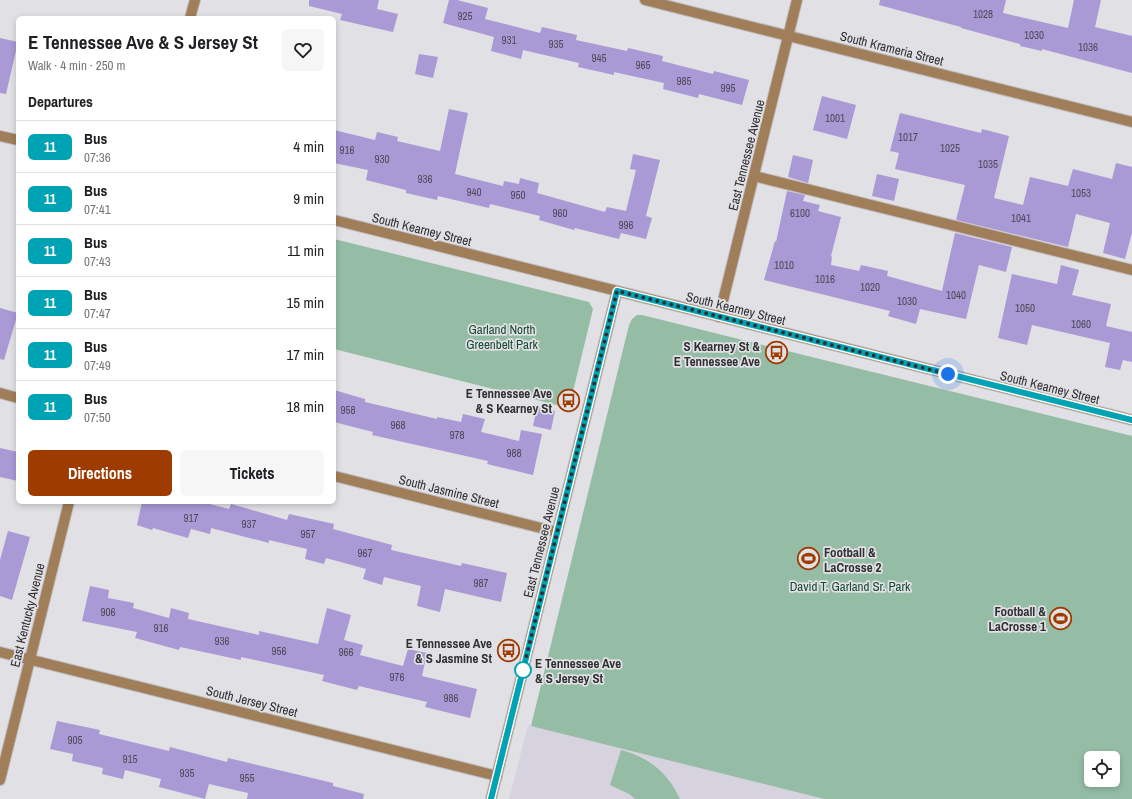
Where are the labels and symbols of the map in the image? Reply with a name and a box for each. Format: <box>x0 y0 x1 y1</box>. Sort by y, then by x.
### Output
house number: 1028 <box>973 7 993 21</box>
house number: 925 <box>457 9 473 23</box>
street label: South Krameria Street <box>838 27 945 70</box>
house number: 1030 <box>1024 28 1044 42</box>
house number: 931 <box>501 33 517 47</box>
house number: 935 <box>548 37 564 51</box>
house number: 1036 <box>1078 40 1098 54</box>
house number: 945 <box>591 51 607 65</box>
house number: 965 <box>635 58 651 72</box>
house number: 985 <box>676 74 692 88</box>
house number: 995 <box>720 81 736 95</box>
street label: East Tennessee Avenue <box>724 98 769 212</box>
house number: 1001 <box>825 111 845 125</box>
house number: 1017 <box>898 130 918 144</box>
house number: 1025 <box>940 141 960 155</box>
house number: 916 <box>339 143 355 157</box>
house number: 930 <box>374 152 390 166</box>
house number: 1035 <box>978 157 998 171</box>
house number: 936 <box>417 172 433 186</box>
house number: 940 <box>466 185 482 199</box>
house number: 1053 <box>1071 186 1091 200</box>
house number: 950 <box>510 188 526 202</box>
house number: 960 <box>552 206 568 220</box>
house number: 6100 <box>790 206 810 220</box>
street label: South Kearney Street <box>370 209 473 250</box>
house number: 1041 <box>1011 211 1031 225</box>
house number: 996 <box>618 218 634 232</box>
house number: 1010 <box>774 258 794 272</box>
house number: 1016 <box>815 272 835 286</box>
house number: 1020 <box>860 280 880 294</box>
street label: South Kearney Street <box>684 288 787 329</box>
house number: 1040 <box>946 288 966 302</box>
house number: 1030 <box>897 294 917 308</box>
house number: 1050 <box>1015 301 1035 315</box>
house number: 1060 <box>1071 317 1091 331</box>
park label: Garland North Greenbelt Park <box>466 321 539 353</box>
place label: S Kearney St & E Tennessee Ave <box>674 338 760 370</box>
bus stop icon: S Kearney St & E Tennessee Ave <box>763 340 789 366</box>
your location <box>938 364 958 384</box>
street label: South Kearney Street <box>998 367 1101 408</box>
place label: E Tennessee Ave & S Kearney St <box>466 385 552 417</box>
bus stop icon: E Tennessee Ave & S Kearney St <box>555 387 581 413</box>
house number: 958 <box>340 403 356 417</box>
house number: 968 <box>390 418 406 432</box>
house number: 978 <box>449 428 465 442</box>
house number: 988 <box>506 446 522 460</box>
street label: South Jasmine Street <box>397 471 501 512</box>
street label: East Tennessee Avenue <box>519 485 564 599</box>
house number: 917 <box>183 511 199 525</box>
house number: 937 <box>241 517 257 531</box>
house number: 957 <box>300 527 316 541</box>
place label: Football & LaCrosse 2 <box>824 544 882 576</box>
house number: 967 <box>357 546 373 560</box>
sports icon: Football & LaCrosse 2 <box>796 546 822 572</box>
street label: East Kentucky Avenue <box>6 561 49 669</box>
house number: 987 <box>473 576 489 590</box>
park label: David T. Garland Sr. Park <box>790 578 911 595</box>
place label: Football & LaCrosse 1 <box>989 603 1046 635</box>
house number: 906 <box>100 605 116 619</box>
sports icon: Football & LaCrosse 1 <box>1048 605 1074 631</box>
house number: 916 <box>153 621 169 635</box>
house number: 936 <box>214 634 230 648</box>
place label: E Tennessee Ave & S Jasmine St <box>406 635 492 667</box>
bus stop icon: E Tennessee Ave & S Jasmine St <box>495 637 521 663</box>
house number: 956 <box>271 644 287 658</box>
house number: 966 <box>338 645 354 659</box>
place label: E Tennessee Ave & S Jersey St <box>535 655 621 687</box>
marker: E Tennessee Ave & S Jersey St <box>514 661 532 679</box>
house number: 976 <box>389 670 405 684</box>
street label: South Jersey Street <box>204 682 299 721</box>
house number: 986 <box>443 691 459 705</box>
house number: 905 <box>67 733 83 747</box>
house number: 915 <box>122 752 138 766</box>
house number: 935 <box>179 766 195 780</box>
house number: 955 <box>239 771 255 785</box>

